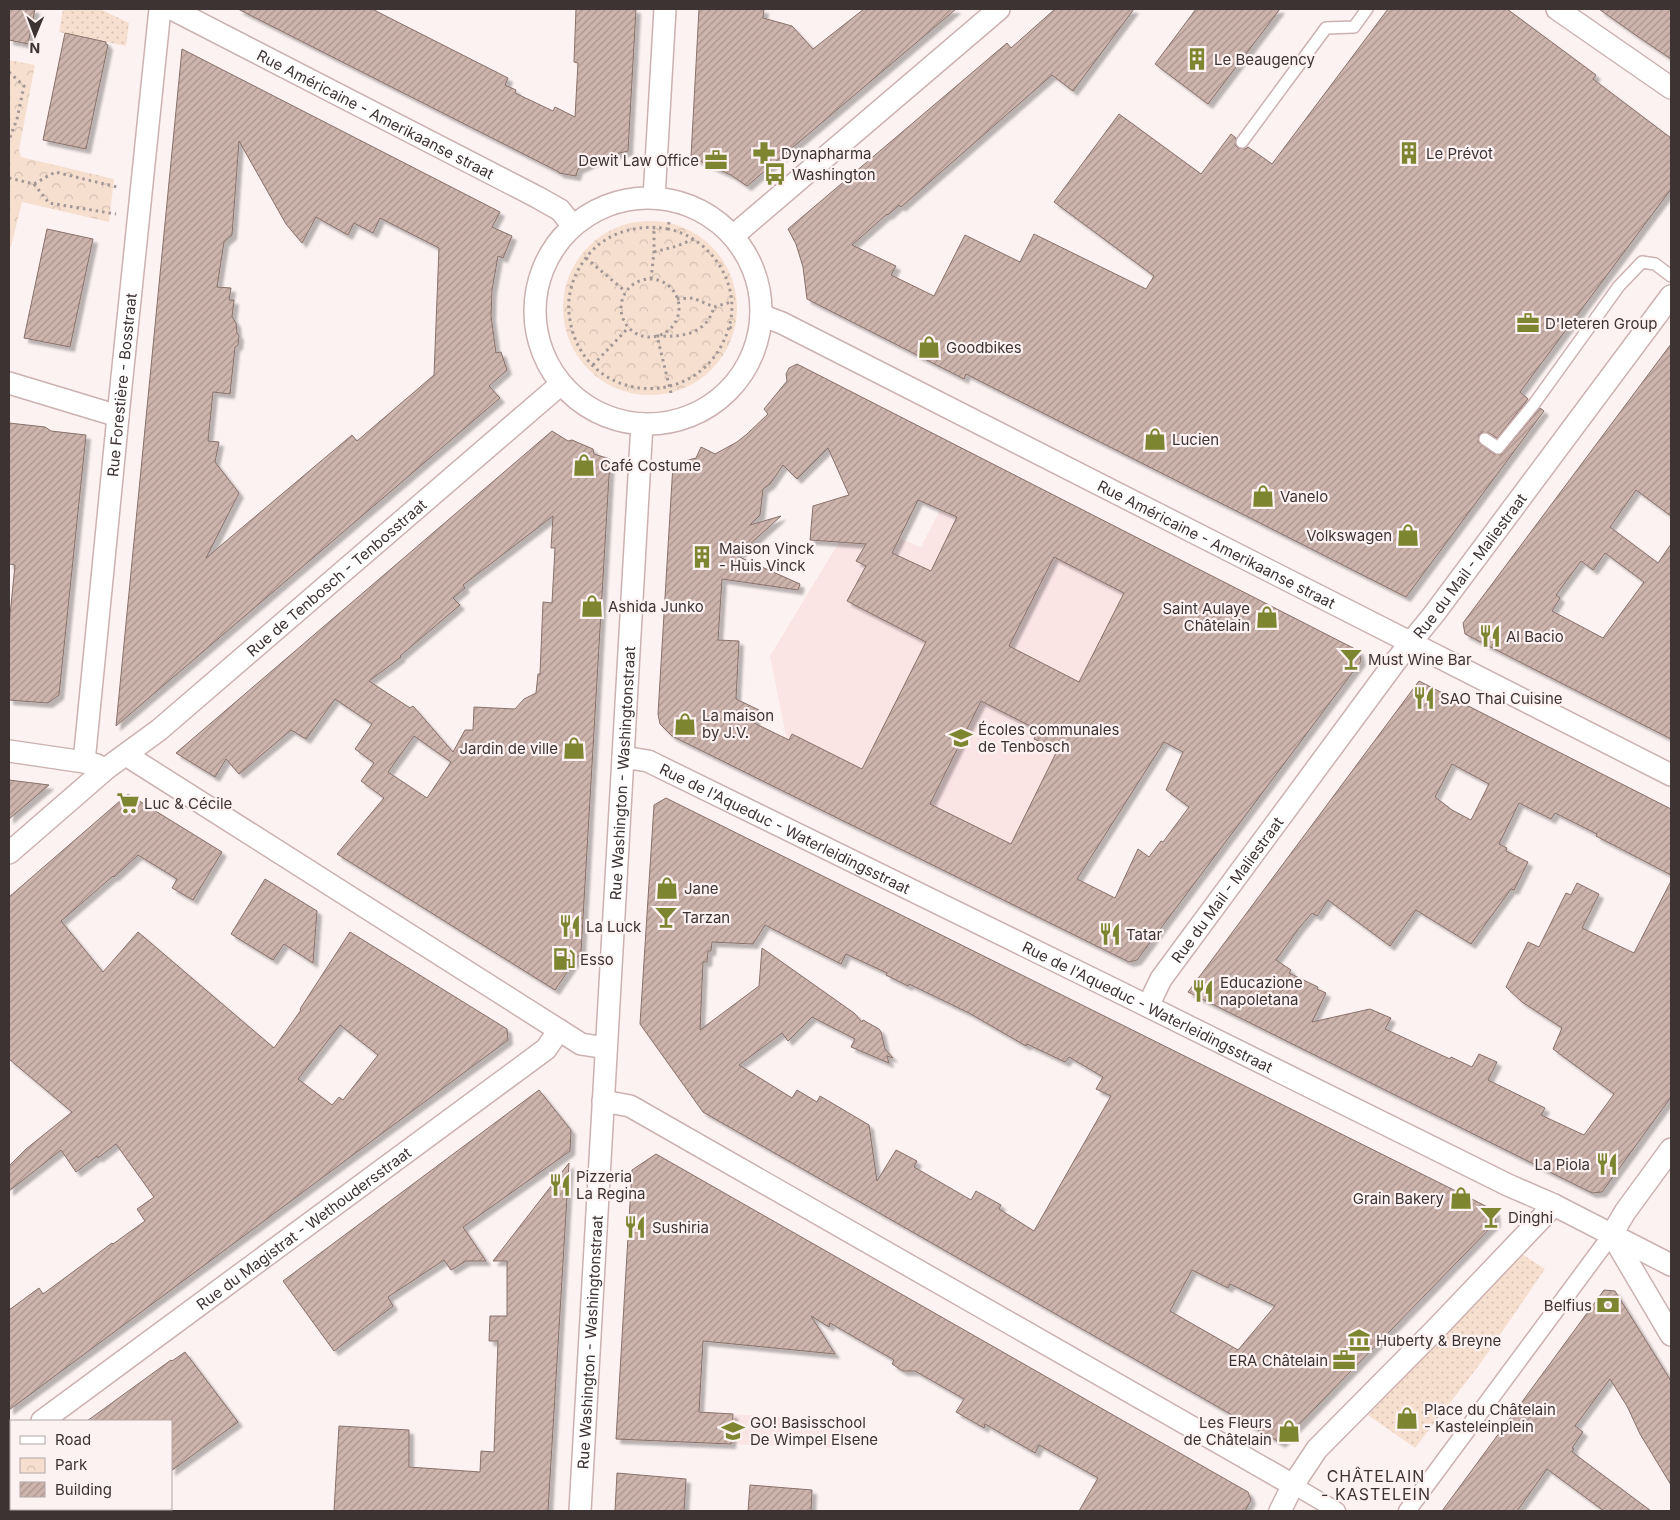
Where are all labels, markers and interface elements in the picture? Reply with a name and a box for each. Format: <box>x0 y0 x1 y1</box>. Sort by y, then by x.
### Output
north arrow <box>10 10 60 60</box>
text: N <box>29 40 40 57</box>
street label: Rue Américaine - Amerikaanse straat <box>254 45 497 183</box>
building icon: Le Beaugency <box>1184 46 1210 72</box>
place label: Le Beaugency <box>1214 50 1316 69</box>
pharmacy icon: Dynapharma <box>751 140 777 166</box>
building icon: Le Prévot <box>1396 140 1422 166</box>
place label: Dynapharma <box>781 144 871 163</box>
place label: Le Prévot <box>1426 144 1493 163</box>
office icon: Dewit Law Office <box>703 147 729 173</box>
place label: Dewit Law Office <box>578 151 699 170</box>
bus stop icon: Washington <box>762 161 788 187</box>
place label: Washington <box>792 165 876 184</box>
street label: Rue Forestière - Bosstraat <box>103 292 140 478</box>
office icon: D'Ieteren Group <box>1515 310 1541 336</box>
place label: D'Ieteren Group <box>1545 314 1657 333</box>
shop icon: Goodbikes <box>916 334 942 360</box>
place label: Goodbikes <box>946 338 1022 357</box>
shop icon: Lucien <box>1142 426 1168 452</box>
place label: Lucien <box>1172 430 1219 449</box>
shop icon: Café Costume <box>571 452 597 478</box>
place label: Café Costume <box>600 456 701 475</box>
street label: Rue Américaine - Amerikaanse straat <box>1095 476 1339 612</box>
shop icon: Vanelo <box>1250 483 1276 509</box>
place label: Vanelo <box>1280 487 1328 506</box>
street label: Rue du Mail - Maliestraat <box>1409 489 1530 642</box>
street label: Rue de Tenbosch - Tenbosstraat <box>242 495 430 660</box>
shop icon: Volkswagen <box>1395 522 1421 548</box>
place label: Volkswagen <box>1306 526 1392 545</box>
place label: Maison Vinck - Huis Vinck <box>719 539 815 575</box>
building icon: Maison Vinck - Huis Vinck <box>689 544 715 570</box>
shop icon: Ashida Junko <box>579 593 605 619</box>
place label: Ashida Junko <box>608 597 704 616</box>
place label: Saint Aulaye Châtelain <box>1162 599 1250 635</box>
shop icon: Saint Aulaye Châtelain <box>1254 604 1280 630</box>
restaurant icon: Al Bacio <box>1477 623 1503 649</box>
place label: Al Bacio <box>1506 627 1564 646</box>
street label: Rue Washington - Washingtonstraat <box>605 646 639 901</box>
bar icon: Must Wine Bar <box>1338 646 1364 672</box>
place label: Must Wine Bar <box>1368 650 1472 669</box>
restaurant icon: SAO Thai Cuisine <box>1411 685 1437 711</box>
place label: SAO Thai Cuisine <box>1440 689 1563 708</box>
place label: La maison by J.V. <box>702 706 774 742</box>
shop icon: La maison by J.V. <box>672 711 698 737</box>
place label: Écoles communales de Tenbosch <box>978 720 1119 756</box>
school or university icon: Écoles communales de Tenbosch <box>948 725 974 751</box>
shop icon: Jardin de ville <box>561 735 587 761</box>
place label: Jardin de ville <box>459 739 558 758</box>
street label: Rue de l'Aqueduc - Waterleidingsstraat <box>657 759 914 898</box>
supermarket icon: Luc & Cécile <box>115 790 141 816</box>
place label: Luc & Cécile <box>144 794 232 813</box>
street label: Rue du Mail - Maliestraat <box>1167 813 1287 966</box>
shop icon: Jane <box>654 875 680 901</box>
place label: Jane <box>684 879 719 898</box>
bar icon: Tarzan <box>653 904 679 930</box>
place label: Tarzan <box>682 908 730 927</box>
restaurant icon: La Luck <box>557 913 583 939</box>
place label: La Luck <box>586 917 642 936</box>
restaurant icon: Tatar <box>1097 921 1123 947</box>
place label: Tatar <box>1126 925 1162 944</box>
street label: Rue de l'Aqueduc - Waterleidingsstraat <box>1019 937 1276 1076</box>
fuel station icon: Esso <box>551 946 577 972</box>
place label: Esso <box>580 950 614 969</box>
place label: Educazione napoletana <box>1220 973 1303 1009</box>
restaurant icon: Educazione napoletana <box>1190 978 1216 1004</box>
street label: Rue du Magistrat - Wethoudersstraat <box>192 1142 415 1313</box>
restaurant icon: La Piola <box>1594 1151 1620 1177</box>
place label: La Piola <box>1535 1155 1590 1174</box>
place label: Pizzeria La Regina <box>576 1167 645 1203</box>
restaurant icon: Pizzeria La Regina <box>547 1172 573 1198</box>
shop icon: Grain Bakery <box>1448 1185 1474 1211</box>
place label: Grain Bakery <box>1353 1189 1445 1208</box>
bar icon: Dinghi <box>1478 1204 1504 1230</box>
place label: Dinghi <box>1508 1208 1553 1227</box>
restaurant icon: Sushiria <box>622 1214 648 1240</box>
street label: Rue Washington - Washingtonstraat <box>573 1215 606 1470</box>
place label: Sushiria <box>652 1218 709 1237</box>
bank icon: Belfius <box>1595 1292 1621 1318</box>
place label: Belfius <box>1544 1296 1592 1315</box>
museum icon: Huberty & Breyne <box>1346 1327 1372 1353</box>
place label: Huberty & Breyne <box>1376 1331 1501 1350</box>
office icon: ERA Châtelain <box>1331 1347 1357 1373</box>
place label: ERA Châtelain <box>1228 1351 1328 1370</box>
place label: Place du Châtelain - Kasteleinplein <box>1424 1400 1556 1436</box>
shop icon: Place du Châtelain - Kasteleinplein <box>1394 1405 1420 1431</box>
place label: GO! Basisschool De Wimpel Elsene <box>750 1413 878 1449</box>
place label: Les Fleurs de Châtelain <box>1184 1413 1272 1449</box>
school or university icon: GO! Basisschool De Wimpel Elsene <box>720 1418 746 1444</box>
shop icon: Les Fleurs de Châtelain <box>1276 1418 1302 1444</box>
legend <box>10 1420 172 1510</box>
text: Road <box>55 1430 91 1449</box>
text: Park <box>55 1455 88 1474</box>
district label: CHÂTELAIN - KASTELEIN <box>1321 1466 1431 1504</box>
text: Building <box>55 1480 112 1499</box>

